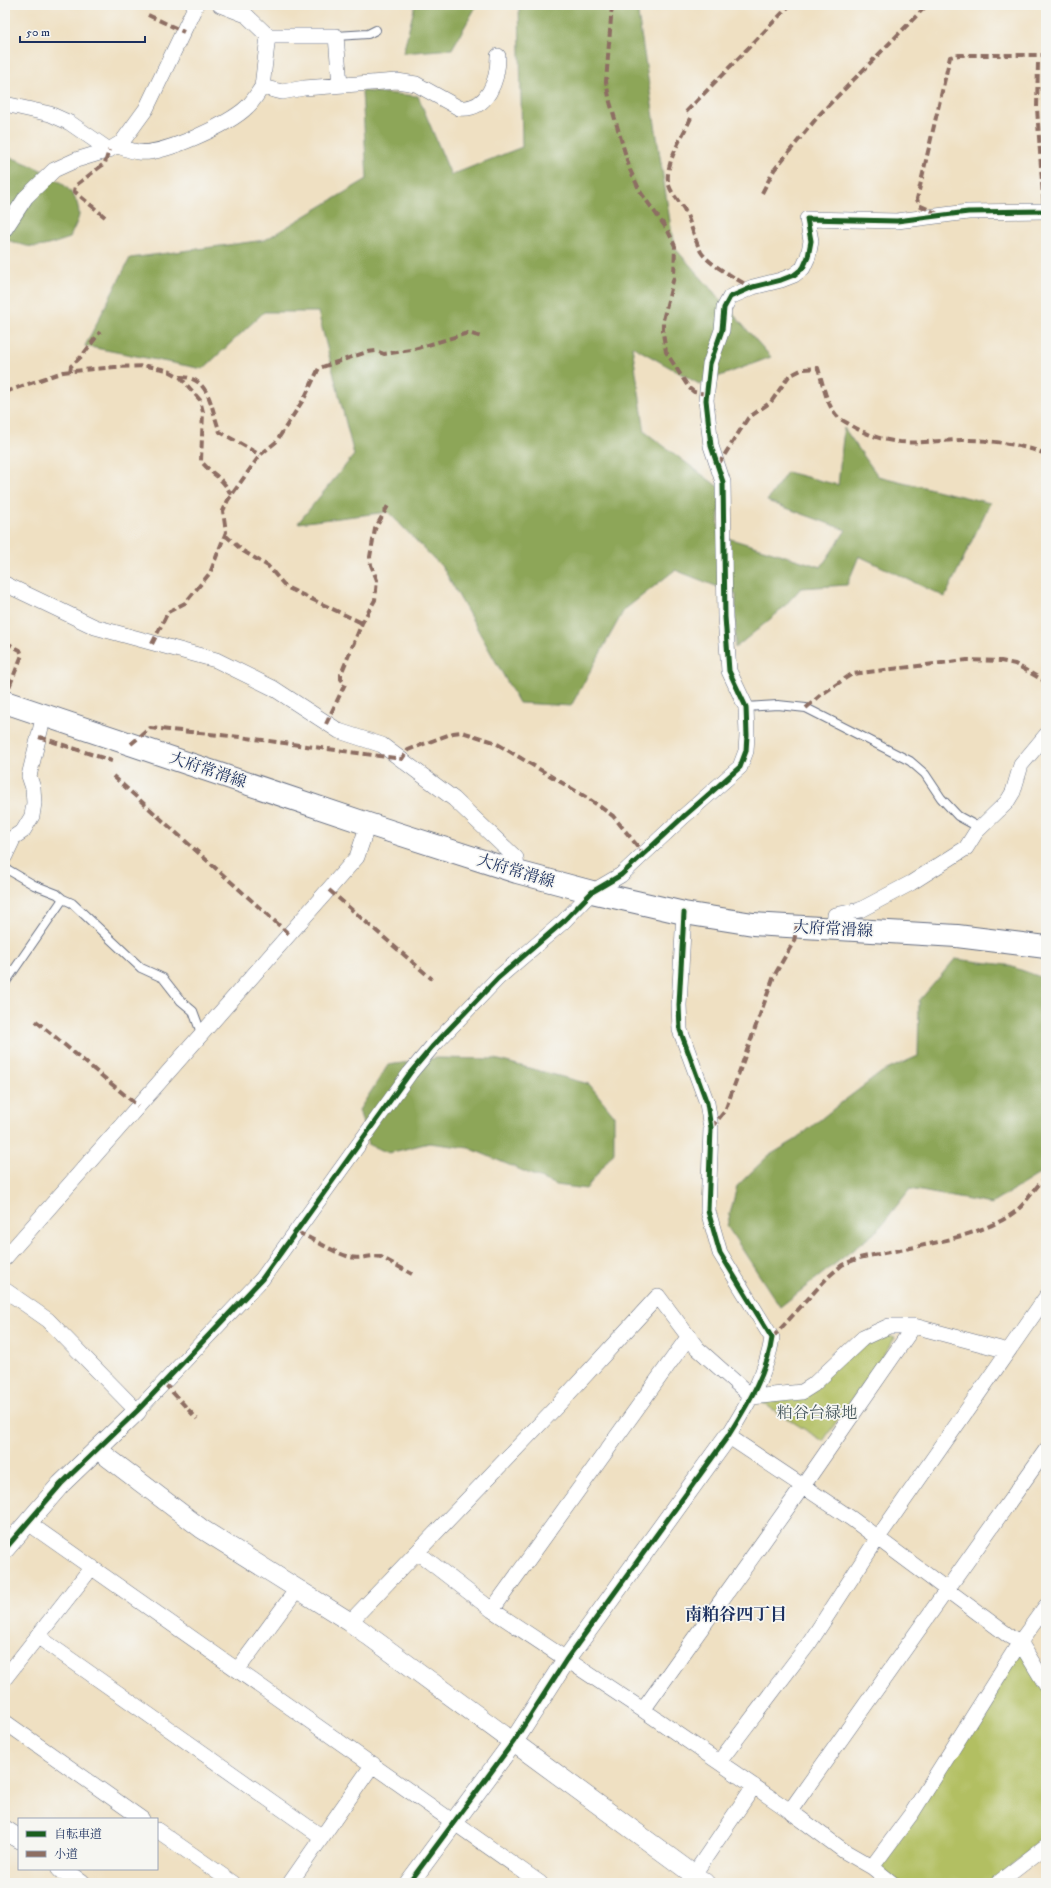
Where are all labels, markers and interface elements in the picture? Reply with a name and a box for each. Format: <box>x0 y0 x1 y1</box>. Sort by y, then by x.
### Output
scale bar <box>20 18 145 44</box>
text: 50 m <box>26 25 50 40</box>
street label: 大府常滑線 <box>167 748 249 792</box>
street label: 大府常滑線 <box>475 850 557 892</box>
street label: 大府常滑線 <box>793 917 873 941</box>
park label: 粕谷台緑地 <box>777 1403 857 1423</box>
district label: 南粕谷四丁目 <box>685 1604 787 1626</box>
legend <box>18 1818 158 1870</box>
text: 自転車道 <box>54 1827 102 1842</box>
text: 小道 <box>54 1847 78 1862</box>

